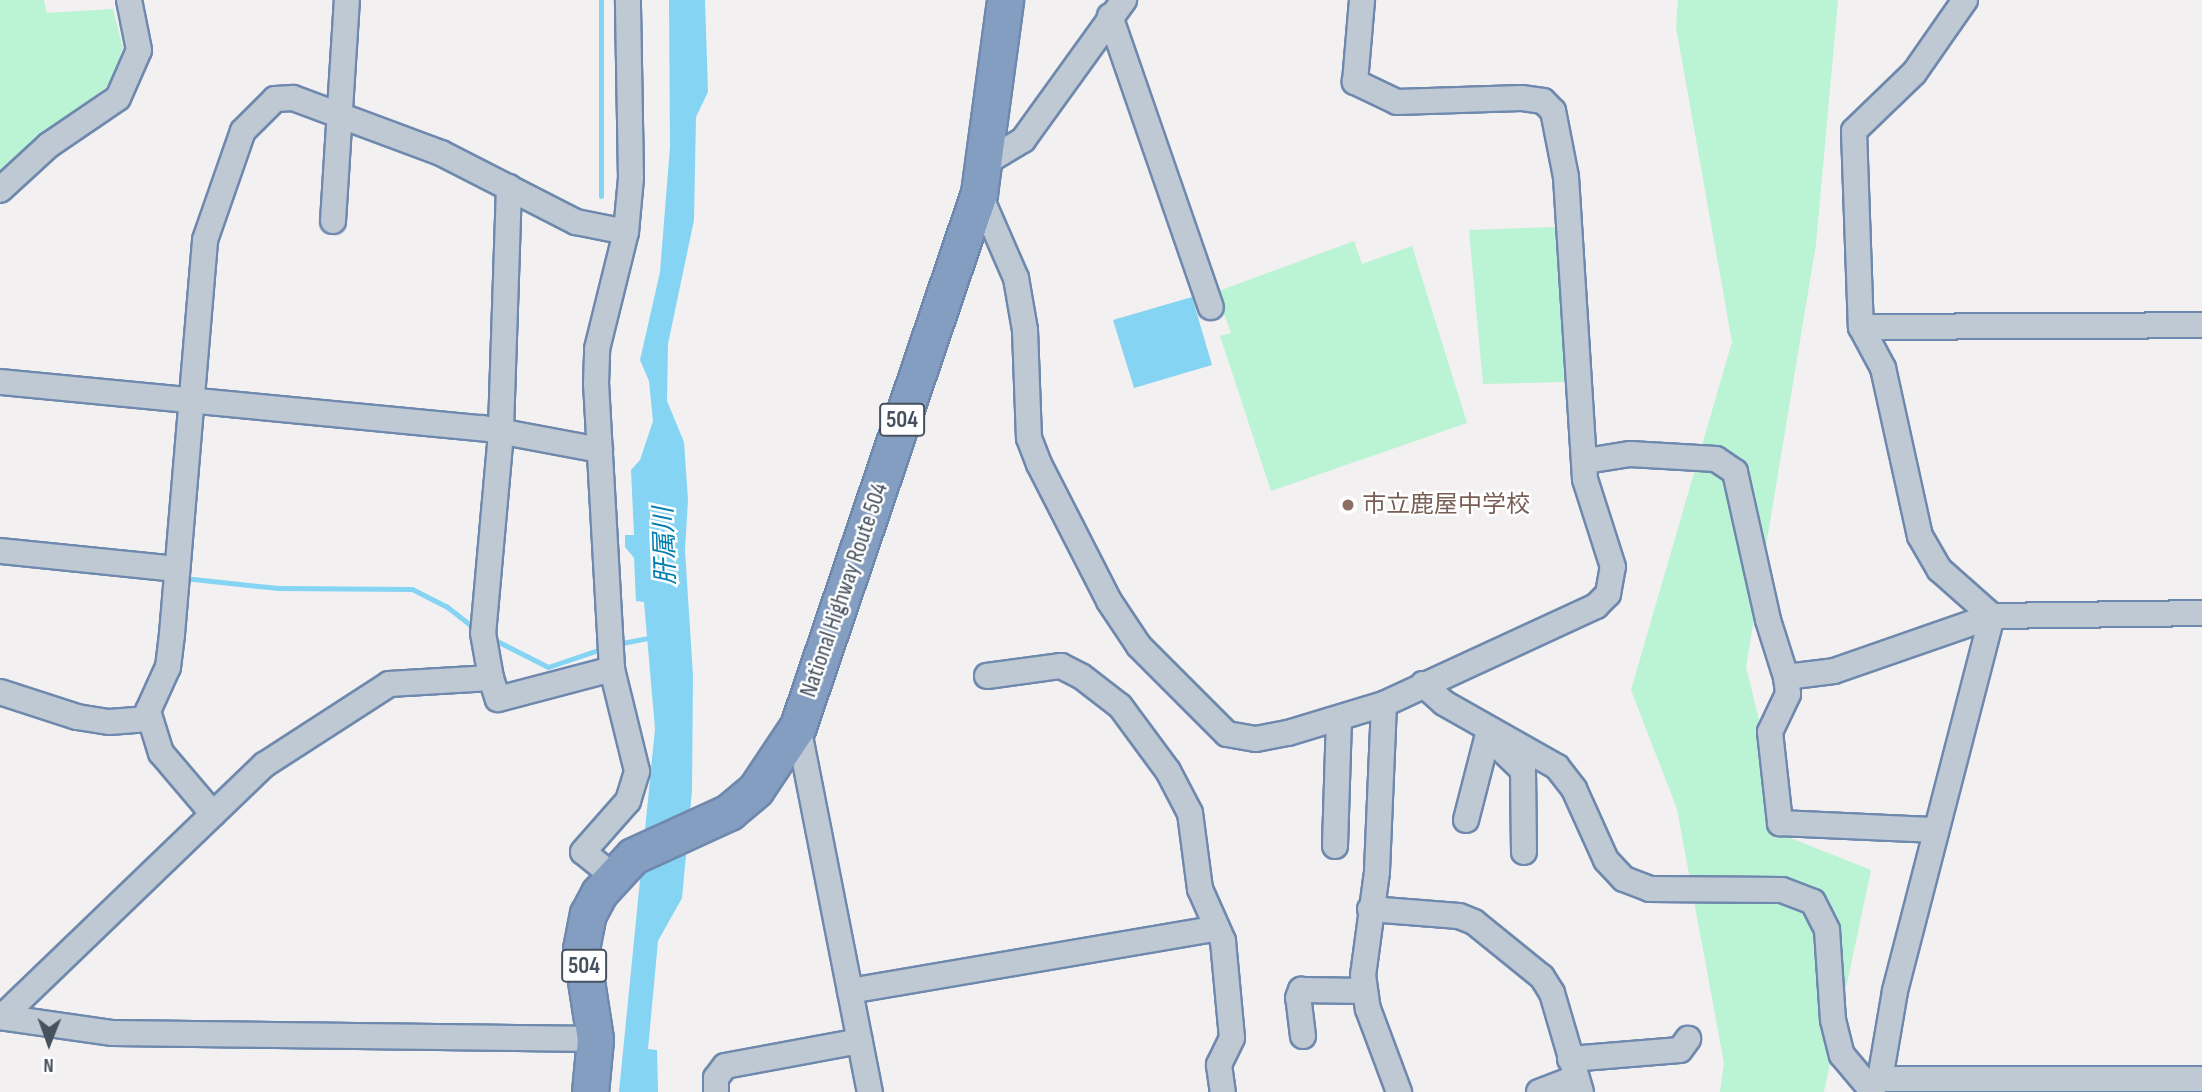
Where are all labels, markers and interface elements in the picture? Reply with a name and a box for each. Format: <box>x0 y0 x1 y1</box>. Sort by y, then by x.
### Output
road number: 504 <box>878 400 926 440</box>
street label: National Highway Route 504 <box>794 479 894 701</box>
place label: 市立鹿屋中学校 <box>1362 491 1530 519</box>
marker: 市立鹿屋中学校 <box>1340 497 1356 513</box>
water label: 肝属川 <box>649 506 683 586</box>
road number: 504 <box>560 946 608 986</box>
north arrow <box>14 1008 84 1078</box>
text: N <box>43 1053 54 1076</box>

